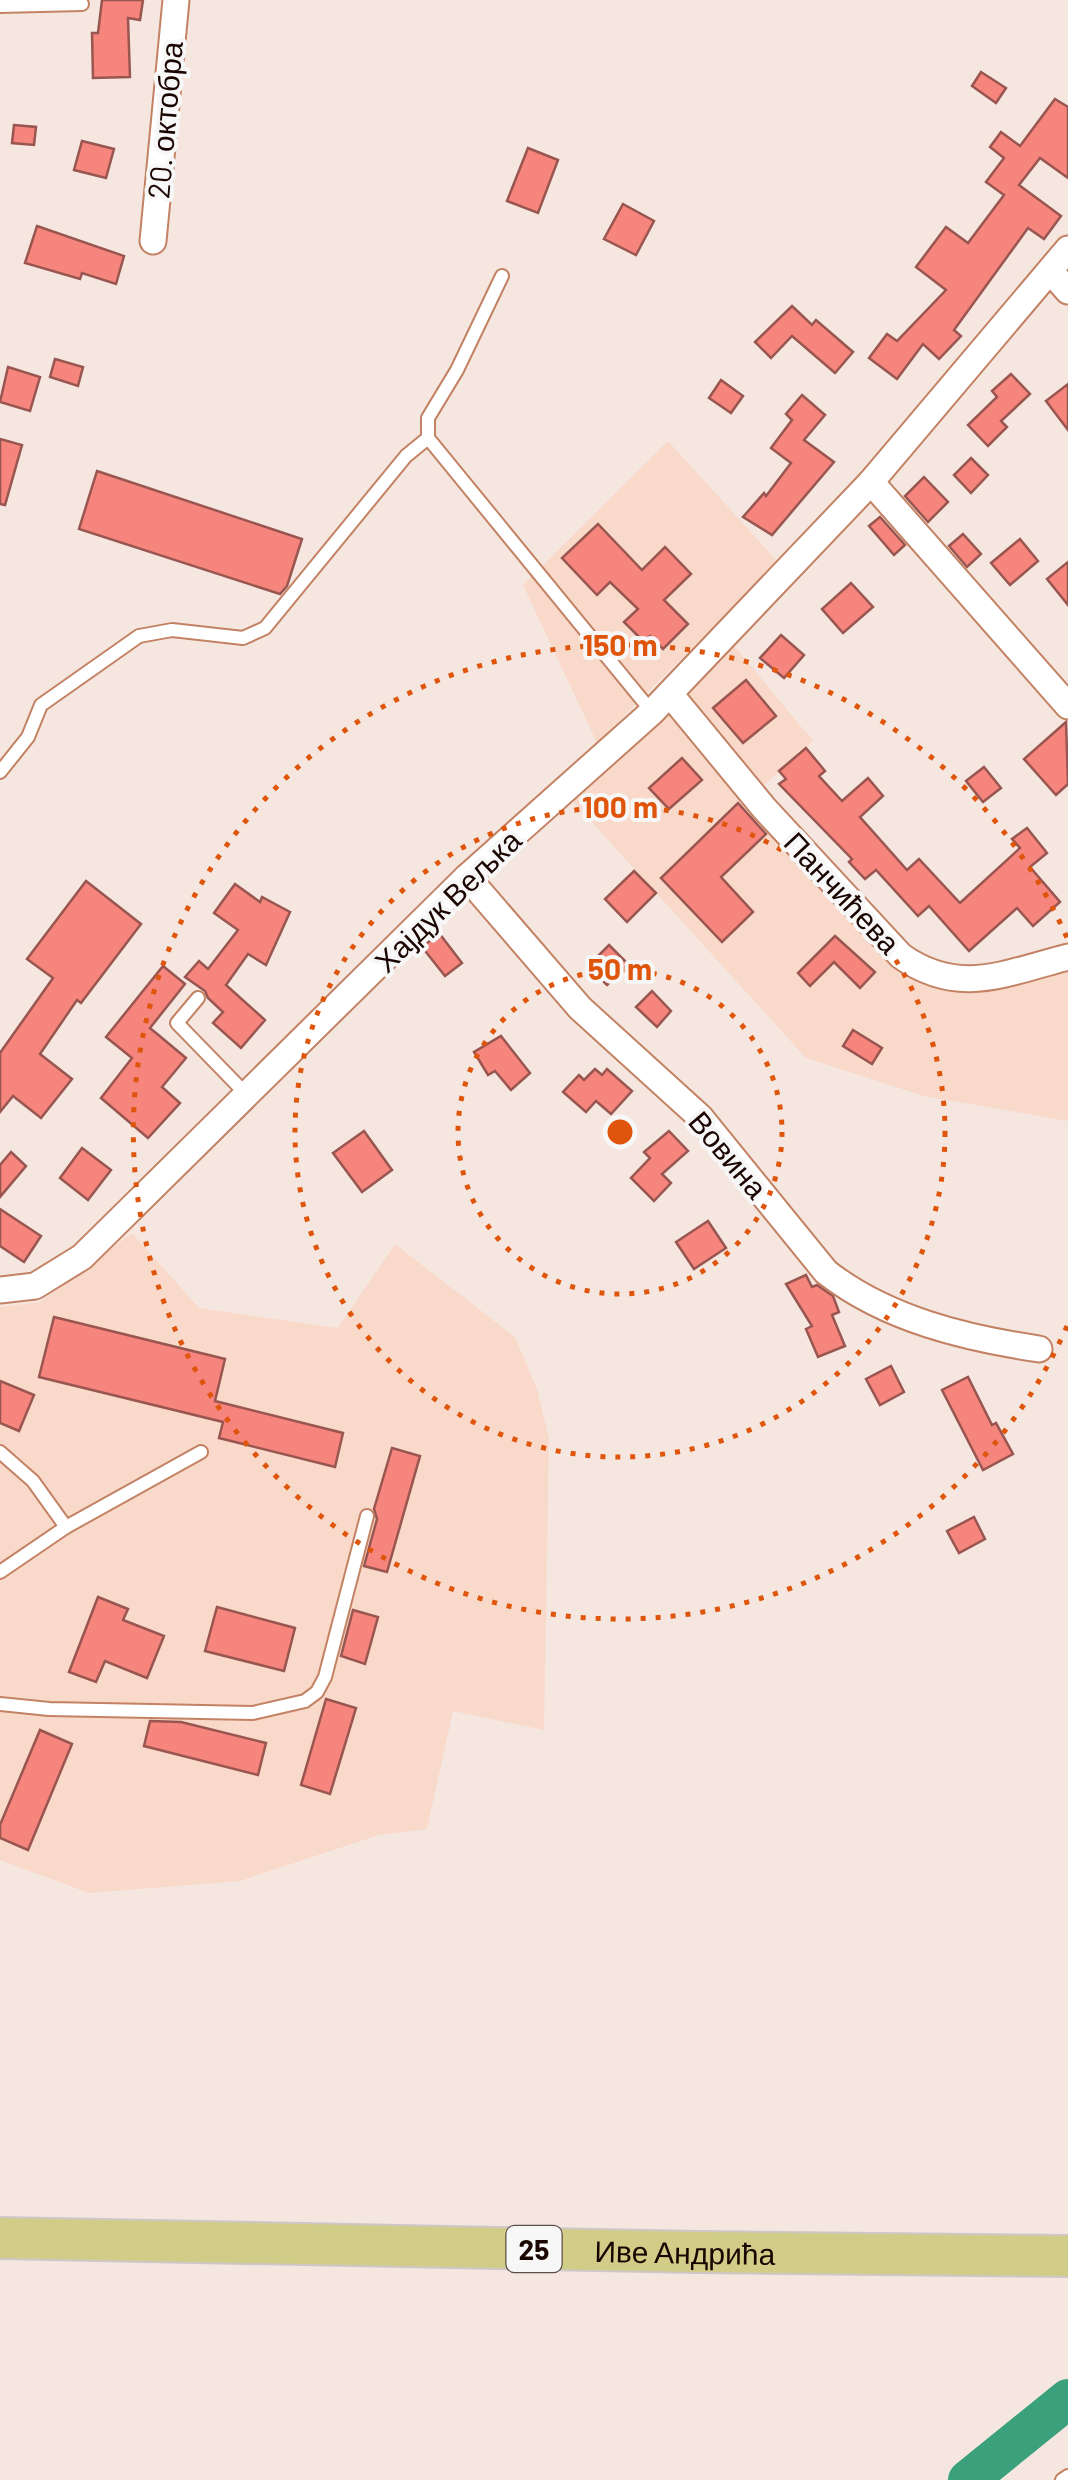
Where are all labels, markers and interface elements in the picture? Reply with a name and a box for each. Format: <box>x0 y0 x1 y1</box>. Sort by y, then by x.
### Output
street label: 20. октобра <box>139 39 189 200</box>
text: 150 m <box>583 626 657 662</box>
text: 100 m <box>582 788 658 824</box>
street label: Хајдук Вељка <box>366 821 528 979</box>
street label: Панчићева <box>778 824 909 960</box>
text: 50 m <box>588 950 652 986</box>
street label: Вовина <box>682 1103 776 1205</box>
centre of rings <box>602 1114 638 1150</box>
road number: 25 <box>506 2226 562 2272</box>
street label: Иве Андрића <box>594 2232 776 2271</box>

